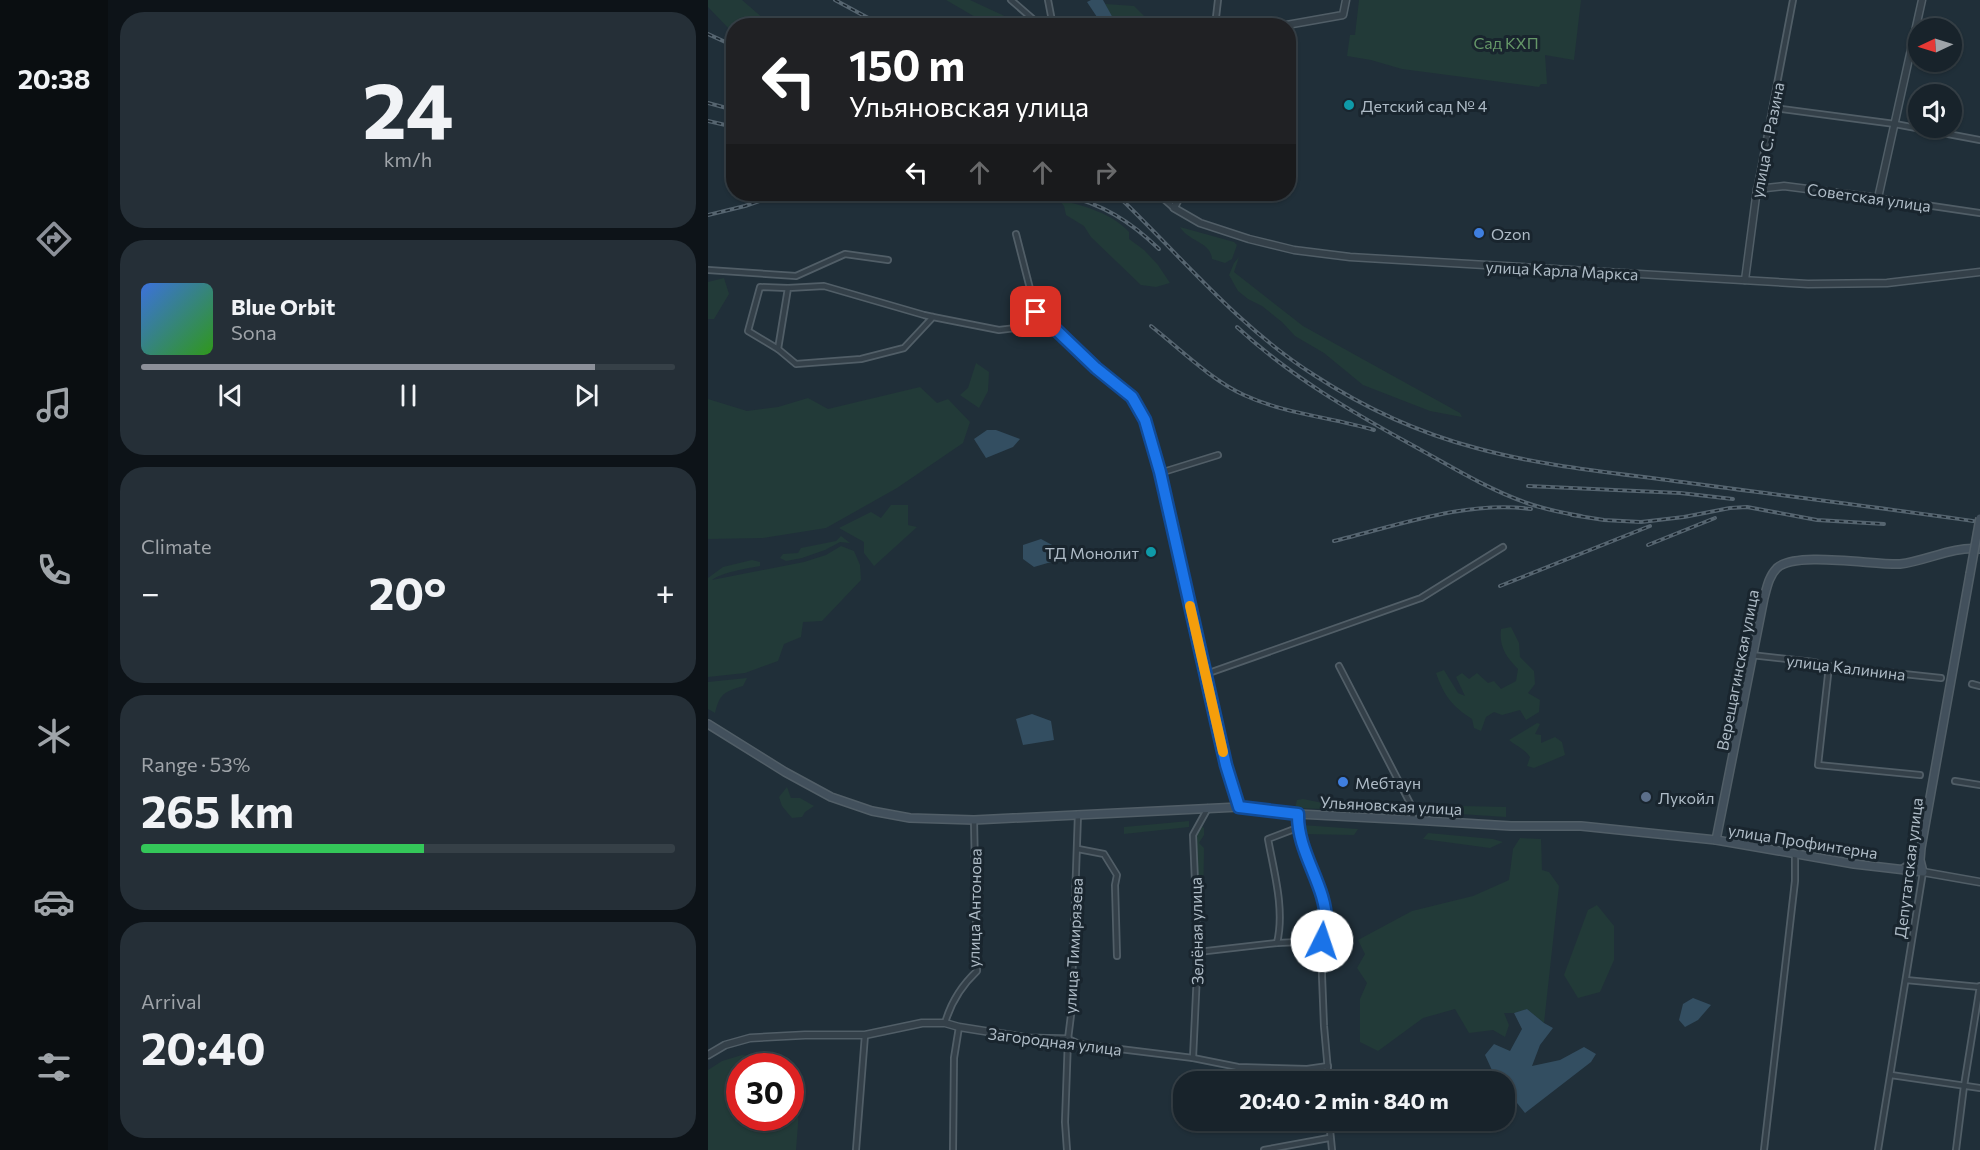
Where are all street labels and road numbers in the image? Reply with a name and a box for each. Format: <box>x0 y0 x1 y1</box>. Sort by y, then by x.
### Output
street label: улица С. Разина <box>1746 81 1788 199</box>
street label: Советская улица <box>1806 179 1932 215</box>
street label: улица Карла Маркса <box>1485 257 1639 283</box>
street label: Верещагинская улица <box>1712 588 1762 752</box>
street label: улица Калинина <box>1785 650 1907 684</box>
street label: Ульяновская улица <box>1319 792 1463 818</box>
street label: Депутатская улица <box>1890 797 1926 939</box>
street label: улица Профинтерна <box>1727 820 1879 862</box>
street label: улица Антонова <box>963 848 985 968</box>
street label: улица Тимирязева <box>1060 877 1086 1015</box>
street label: Зелёная улица <box>1186 877 1206 985</box>
street label: Загородная улица <box>987 1023 1123 1059</box>

